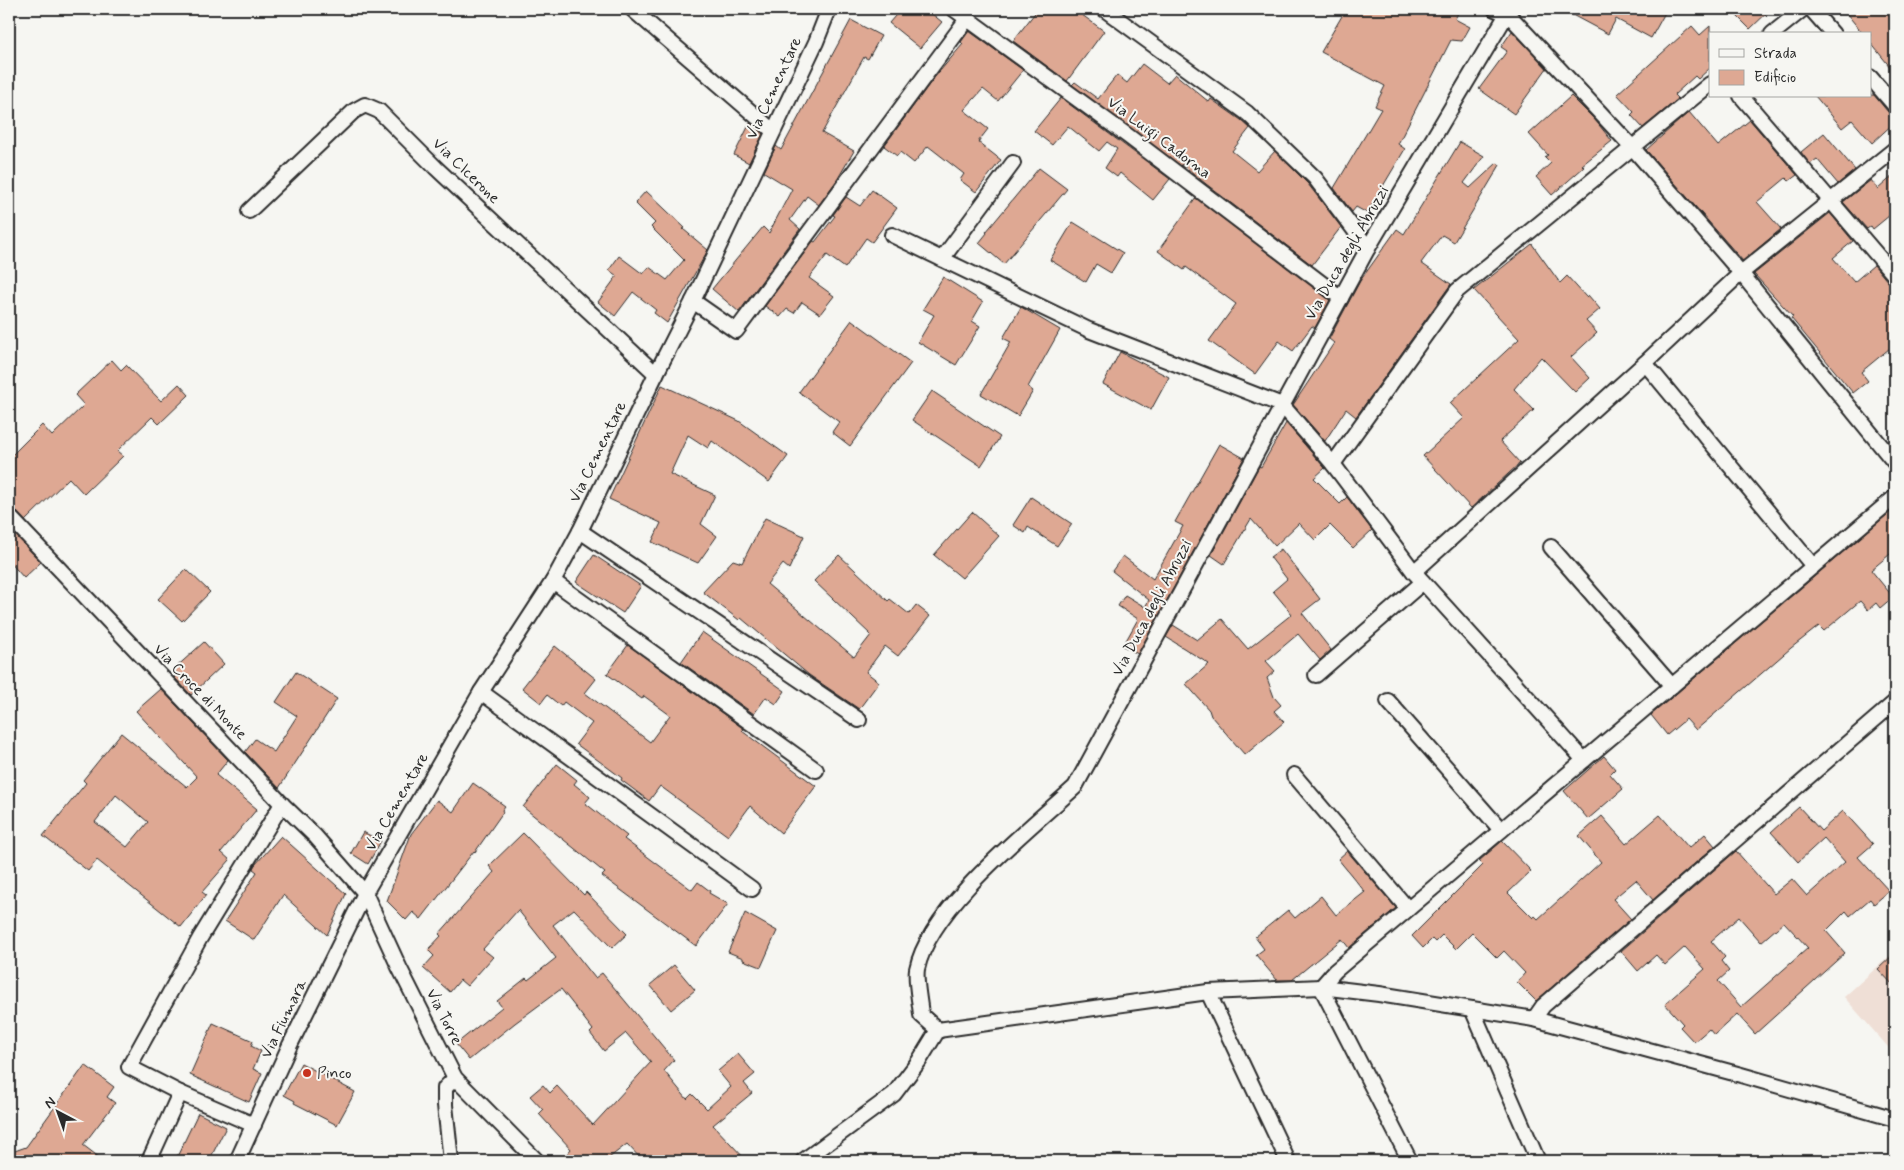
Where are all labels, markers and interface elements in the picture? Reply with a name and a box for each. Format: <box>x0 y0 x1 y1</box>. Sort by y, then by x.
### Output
legend <box>1709 32 1872 98</box>
street label: Via Cementare <box>741 33 807 142</box>
text: Strada <box>1754 44 1797 64</box>
text: Edificio <box>1754 68 1796 88</box>
street label: Via Luigi Cadorna <box>1102 92 1215 185</box>
street label: Via CIcerone <box>428 133 504 209</box>
street label: Via Duca degli Abruzzi <box>1300 182 1394 324</box>
street label: Via Cementare <box>564 397 632 506</box>
street label: Via Duca degli Abruzzi <box>1107 536 1197 680</box>
street label: Via Croce di Monte <box>149 639 251 745</box>
street label: Via Cementare <box>360 749 434 855</box>
street label: Via Fiumara <box>256 976 312 1062</box>
street label: Via Torre <box>421 985 467 1049</box>
place label: Pinco <box>317 1063 351 1084</box>
marker: Pinco <box>301 1067 313 1079</box>
north arrow <box>32 1088 82 1138</box>
text: N <box>41 1093 60 1113</box>

